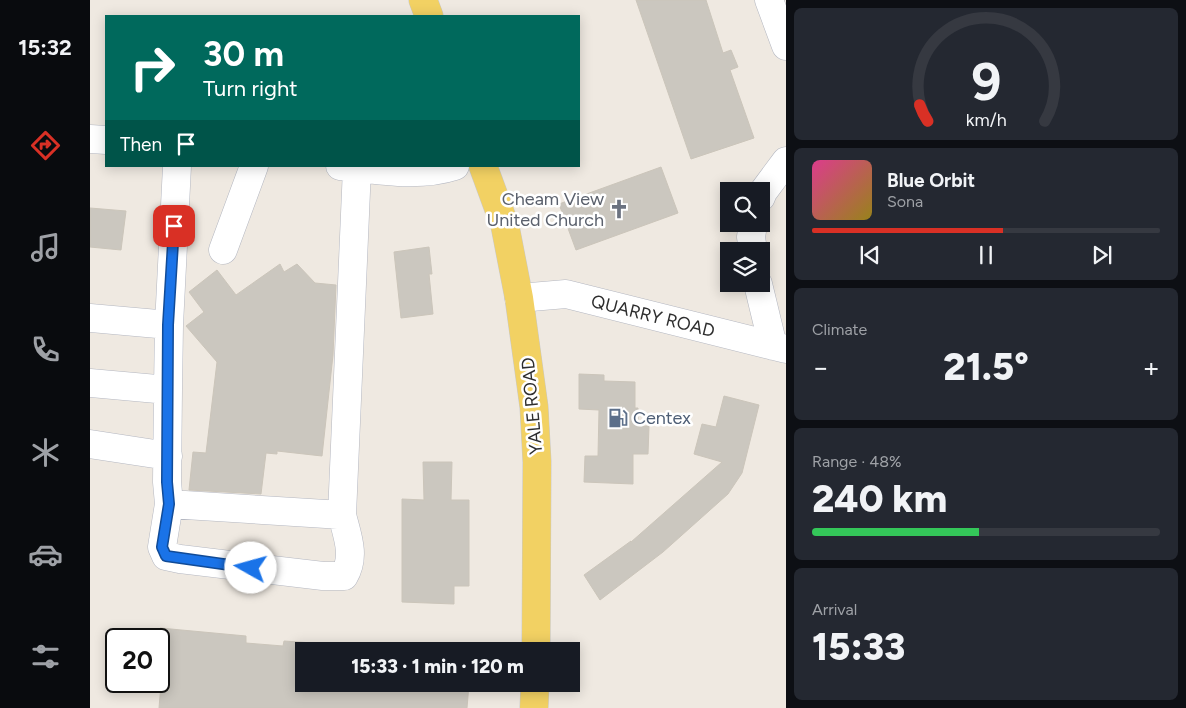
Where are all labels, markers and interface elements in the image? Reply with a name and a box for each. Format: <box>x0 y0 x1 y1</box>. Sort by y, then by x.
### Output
text: 30 m <box>203 33 284 75</box>
text: 15:32 <box>18 34 72 61</box>
icon: right <box>120 35 185 100</box>
text: 9 <box>971 51 1001 113</box>
text: Turn right <box>203 75 298 102</box>
text: km/h <box>966 109 1006 130</box>
icon: directions <box>28 128 63 163</box>
icon: arrive <box>172 130 200 158</box>
text: Then <box>120 133 162 156</box>
text: Blue Orbit <box>887 169 975 192</box>
map controls <box>720 182 770 292</box>
button: search <box>720 182 770 232</box>
place label: Cheam View United Church <box>487 188 604 231</box>
text: Sona <box>887 192 923 211</box>
church icon: Cheam View United Church <box>608 198 630 220</box>
pin <box>153 205 195 247</box>
icon: arrive <box>160 212 188 240</box>
icon: music <box>28 230 63 265</box>
icon: previous <box>856 241 884 269</box>
icon: pause <box>972 241 1000 269</box>
icon: next <box>1088 241 1116 269</box>
button: layers <box>720 242 770 292</box>
street label: QUARRY ROAD <box>589 290 717 342</box>
text: Climate <box>812 320 867 339</box>
icon: phone <box>28 332 63 367</box>
text: 21.5° <box>943 344 1029 390</box>
text: − <box>812 350 829 384</box>
text: + <box>1143 350 1160 384</box>
street label: YALE ROAD <box>517 357 547 455</box>
fuel station icon: Centex <box>607 407 629 429</box>
place label: Centex <box>633 407 691 429</box>
icon: climate <box>28 435 63 470</box>
text: Range · 48% <box>812 452 902 471</box>
text: 240 km <box>812 476 947 522</box>
icon: car <box>28 537 63 572</box>
position arrow <box>224 541 276 593</box>
text: Arrival <box>812 600 857 619</box>
text: 15:33 <box>812 624 905 670</box>
speed limit sign: 20 <box>105 628 170 693</box>
icon: filters <box>28 639 63 674</box>
text: 15:33 · 1 min · 120 m <box>351 655 524 678</box>

